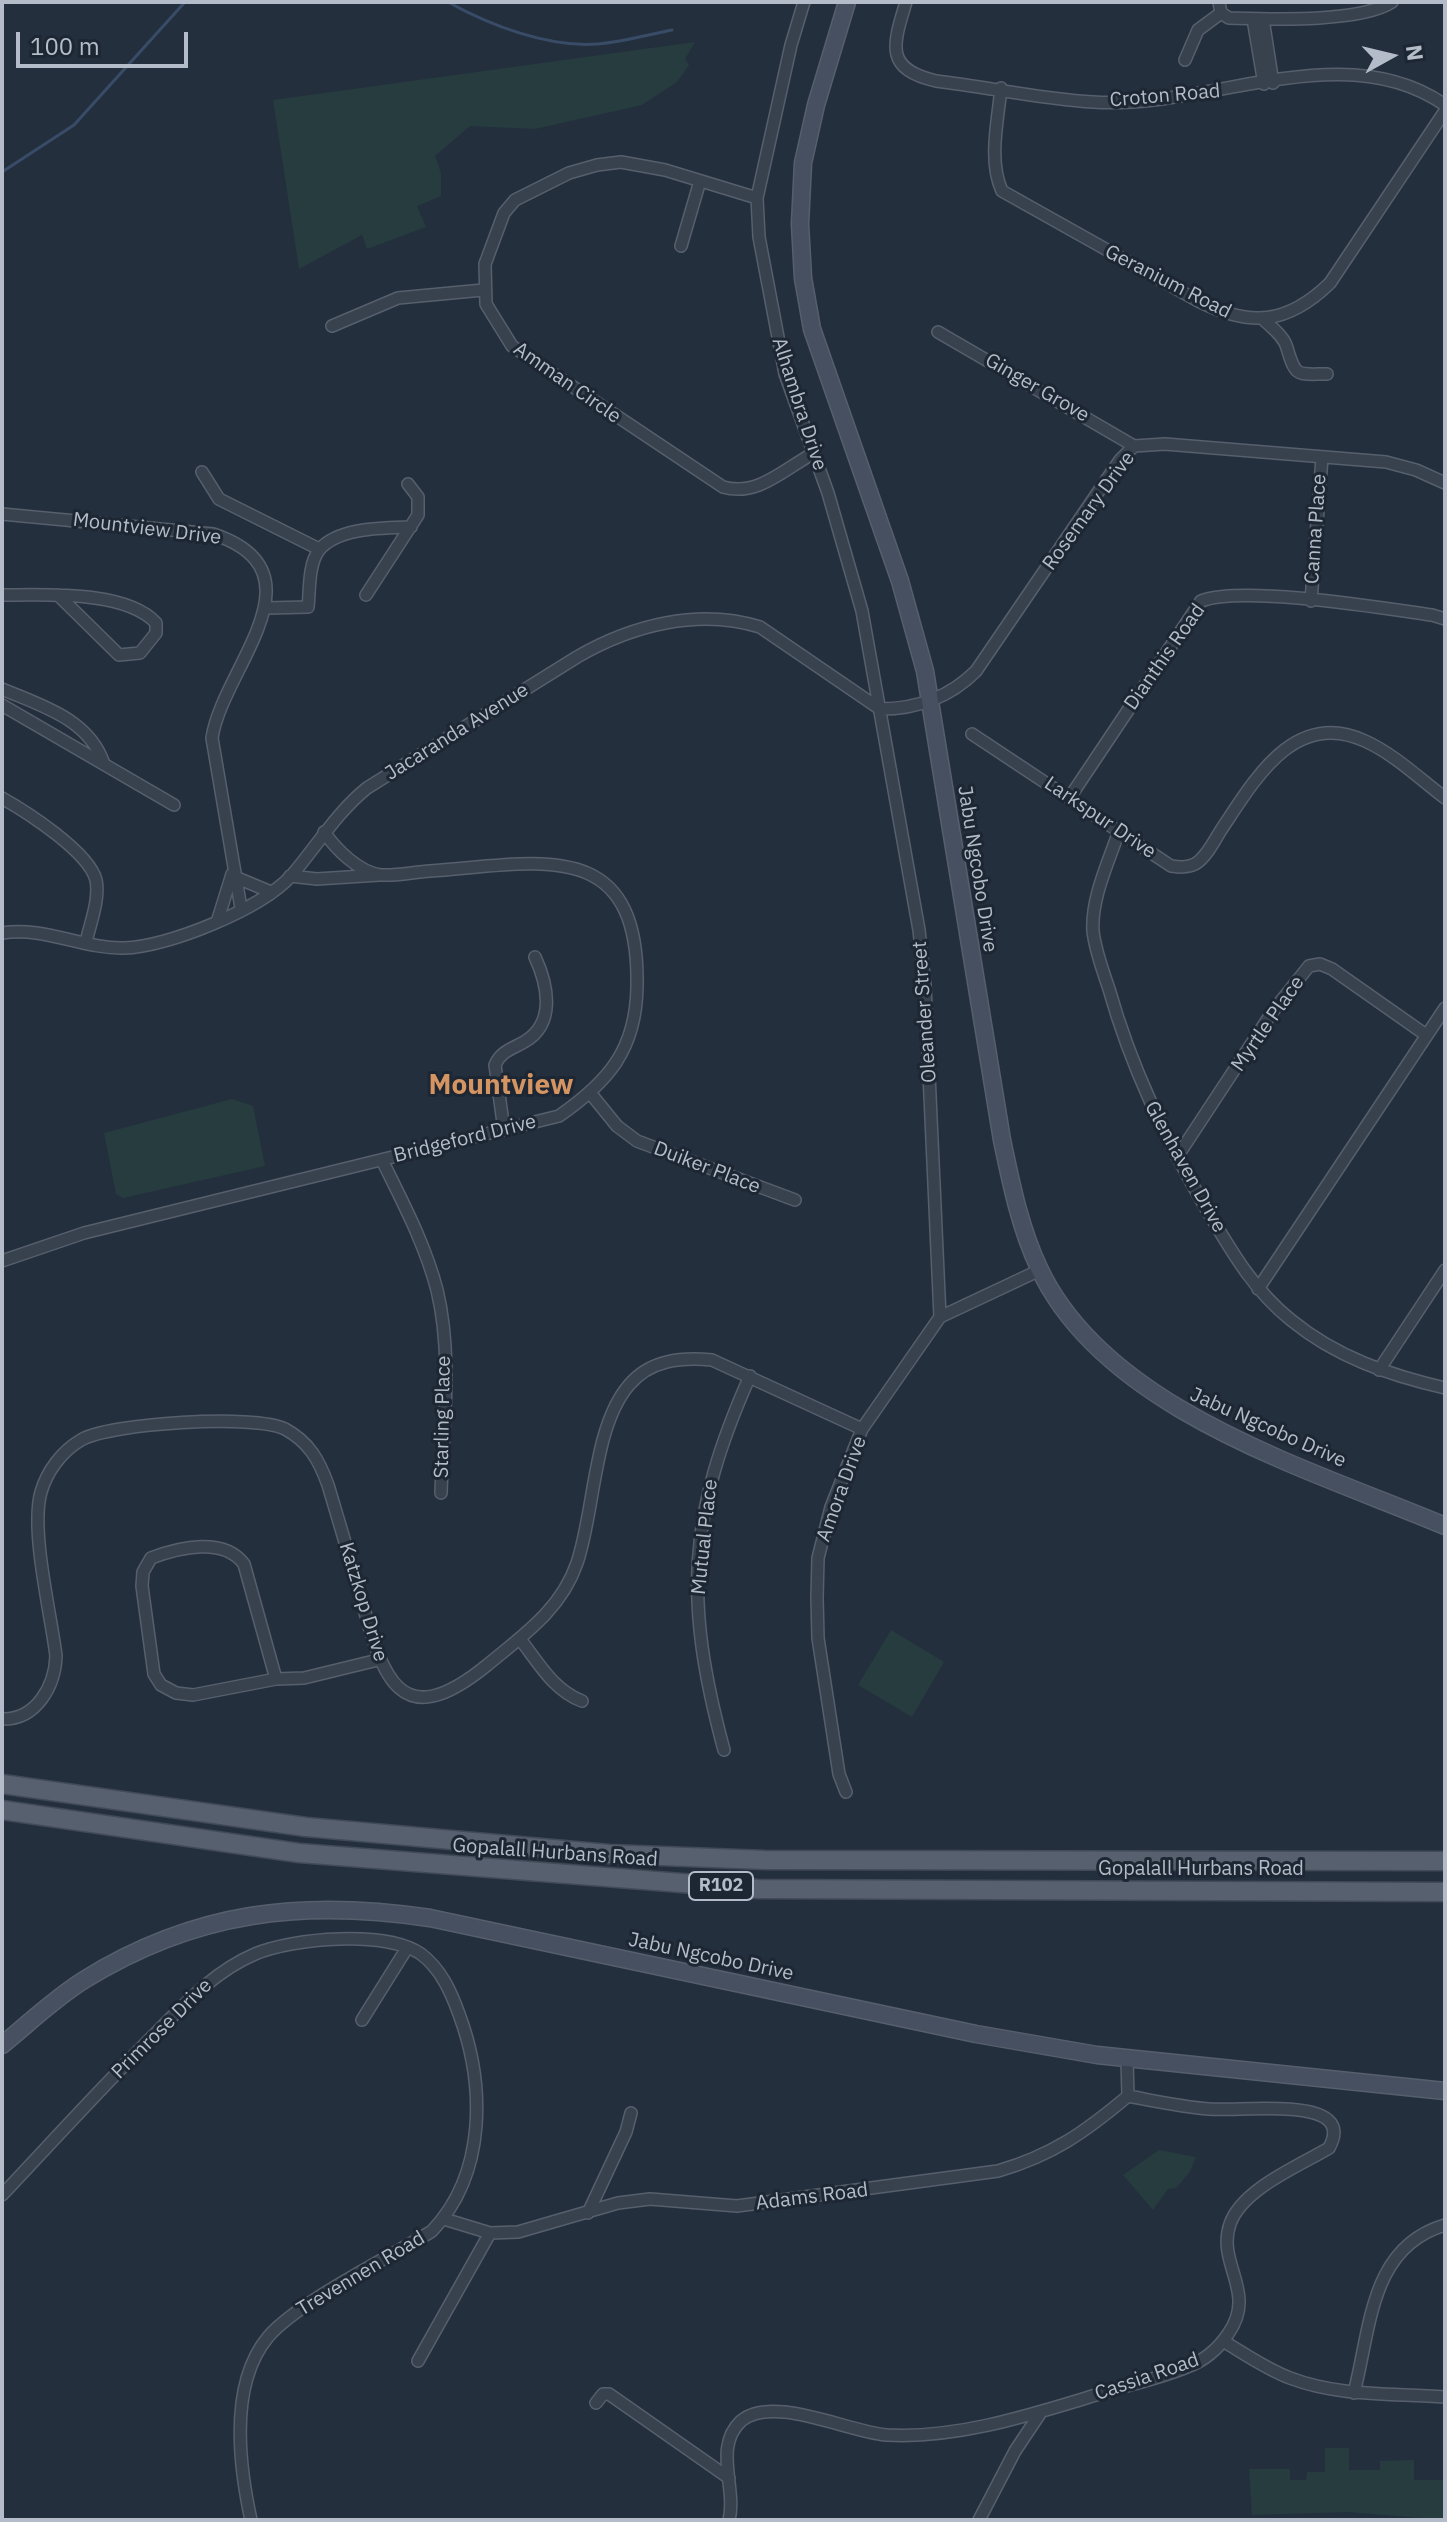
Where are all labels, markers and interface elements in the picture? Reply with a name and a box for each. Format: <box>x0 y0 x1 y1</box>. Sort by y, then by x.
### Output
scale bar <box>20 16 192 66</box>
north arrow <box>1351 16 1431 96</box>
text: 100 m <box>30 30 100 62</box>
text: N <box>1400 43 1431 62</box>
street label: Croton Road <box>1109 79 1221 113</box>
street label: Geranium Road <box>1101 240 1235 324</box>
street label: Alhambra Drive <box>766 334 832 474</box>
street label: Amman Circle <box>509 337 625 429</box>
street label: Ginger Grove <box>981 348 1093 428</box>
street label: Rosemary Drive <box>1038 447 1140 575</box>
street label: Canna Place <box>1300 473 1332 585</box>
street label: Mountview Drive <box>71 508 223 550</box>
street label: Dianthis Road <box>1120 599 1210 715</box>
street label: Jacaranda Avenue <box>381 678 533 786</box>
street label: Larkspur Drive <box>1040 772 1160 864</box>
street label: Jabu Ngcobo Drive <box>952 784 1002 954</box>
street label: Oleander Street <box>908 940 942 1084</box>
street label: Myrtle Place <box>1226 972 1310 1076</box>
district label: Mountview <box>428 1069 574 1103</box>
street label: Glenhaven Drive <box>1139 1097 1231 1237</box>
street label: Bridgeford Drive <box>391 1110 539 1168</box>
street label: Duiker Place <box>650 1137 764 1199</box>
street label: Starling Place <box>430 1355 456 1479</box>
street label: Jabu Ngcobo Drive <box>1186 1383 1350 1473</box>
street label: Amora Drive <box>812 1433 872 1545</box>
street label: Mutual Place <box>687 1478 723 1596</box>
street label: Katzkop Drive <box>333 1539 393 1665</box>
street label: Gopalall Hurbans Road <box>451 1834 659 1872</box>
street label: Gopalall Hurbans Road <box>1098 1857 1304 1881</box>
road number: R102 <box>689 1872 753 1900</box>
street label: Jabu Ngcobo Drive <box>626 1928 796 1986</box>
street label: Primrose Drive <box>107 1974 217 2084</box>
street label: Adams Road <box>754 2178 870 2216</box>
street label: Trevennen Road <box>293 2226 429 2322</box>
street label: Cassia Road <box>1092 2348 1202 2406</box>

